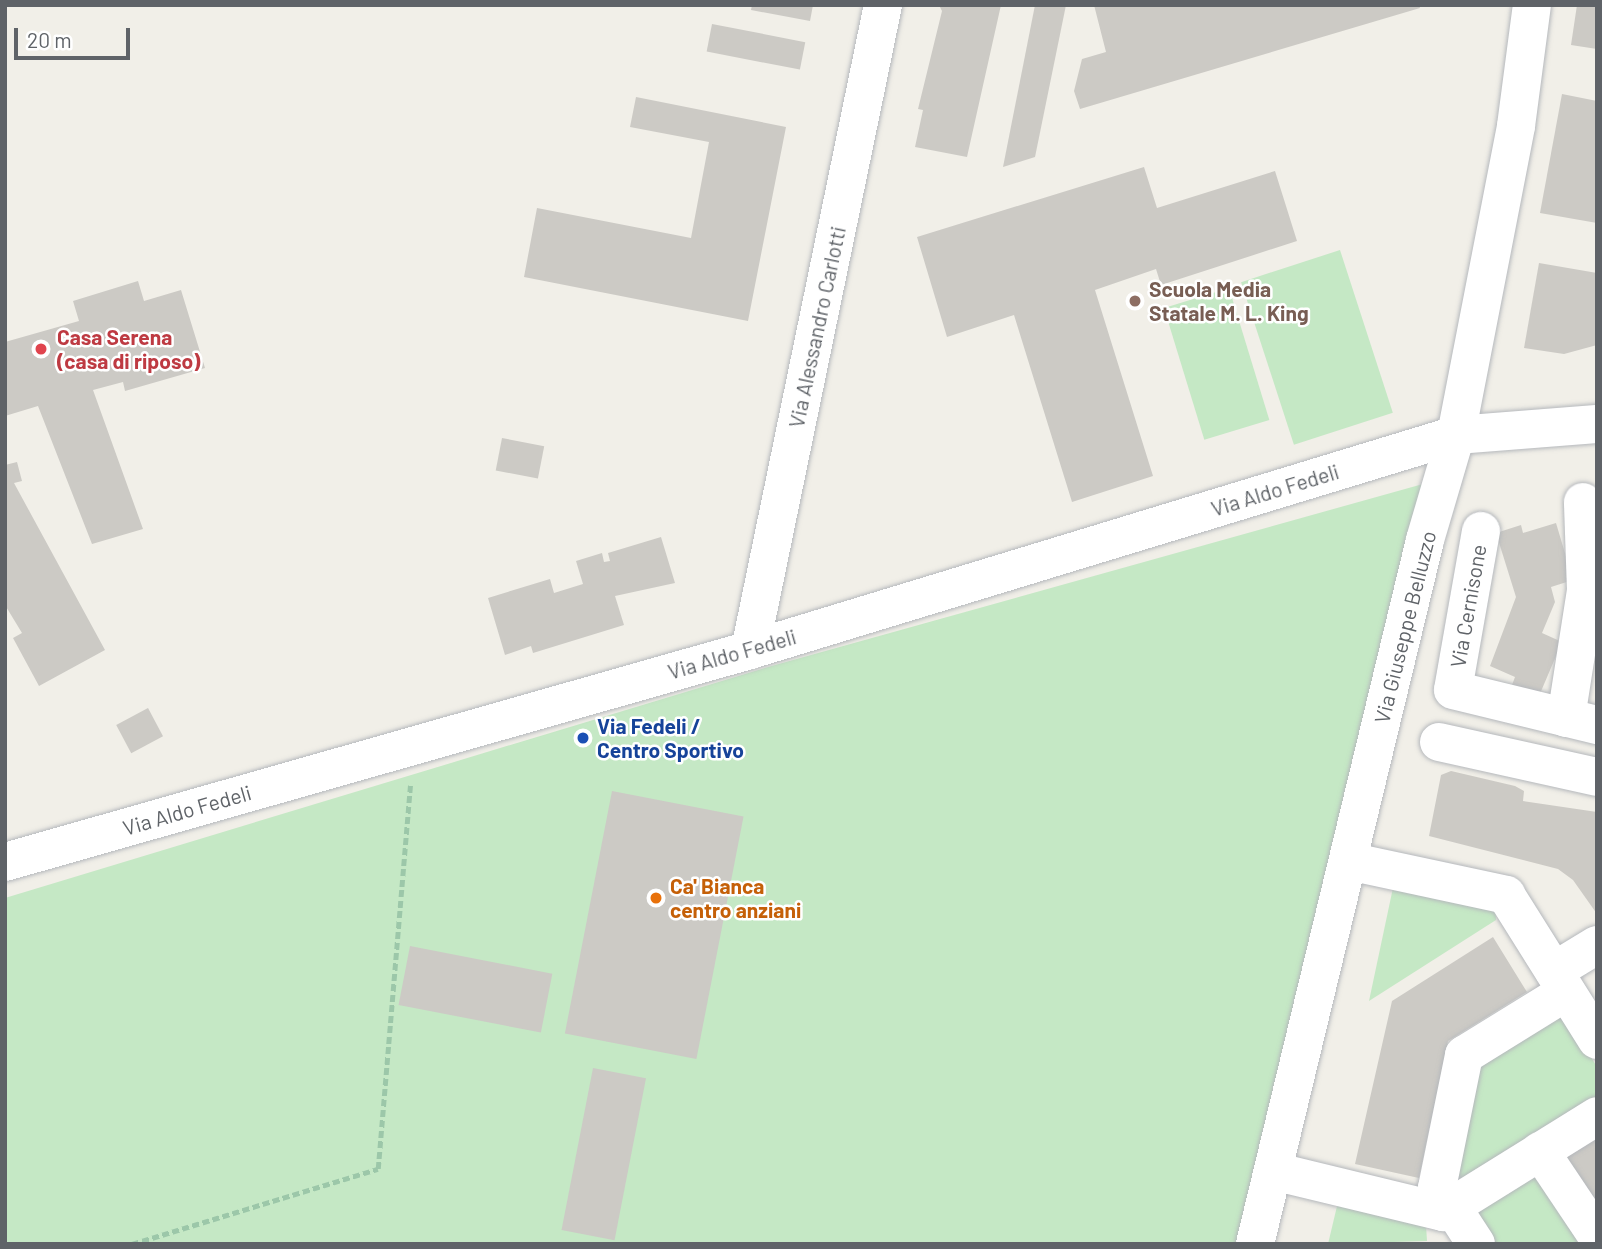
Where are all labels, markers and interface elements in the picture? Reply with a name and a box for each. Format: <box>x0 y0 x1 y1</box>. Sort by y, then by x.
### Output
scale bar <box>18 14 133 58</box>
text: 20 m <box>27 27 72 52</box>
street label: Via Alessandro Carlotti <box>783 224 851 430</box>
place label: Scuola Media Statale M. L. King <box>1149 276 1309 326</box>
marker: Scuola Media Statale M. L. King <box>1127 293 1143 309</box>
place label: Casa Serena (casa di riposo) <box>57 324 200 374</box>
marker: Casa Serena (casa di riposo) <box>31 339 51 359</box>
street label: Via Aldo Fedeli <box>1208 459 1342 521</box>
street label: Via Giuseppe Belluzzo <box>1369 528 1441 726</box>
street label: Via Cernisone <box>1445 542 1491 670</box>
street label: Via Aldo Fedeli <box>665 624 799 684</box>
place label: Via Fedeli / Centro Sportivo <box>597 713 744 763</box>
marker: Via Fedeli / Centro Sportivo <box>575 730 591 746</box>
street label: Via Aldo Fedeli <box>120 780 254 840</box>
place label: Ca' Bianca centro anziani <box>670 873 801 923</box>
marker: Ca' Bianca centro anziani <box>648 890 664 906</box>

